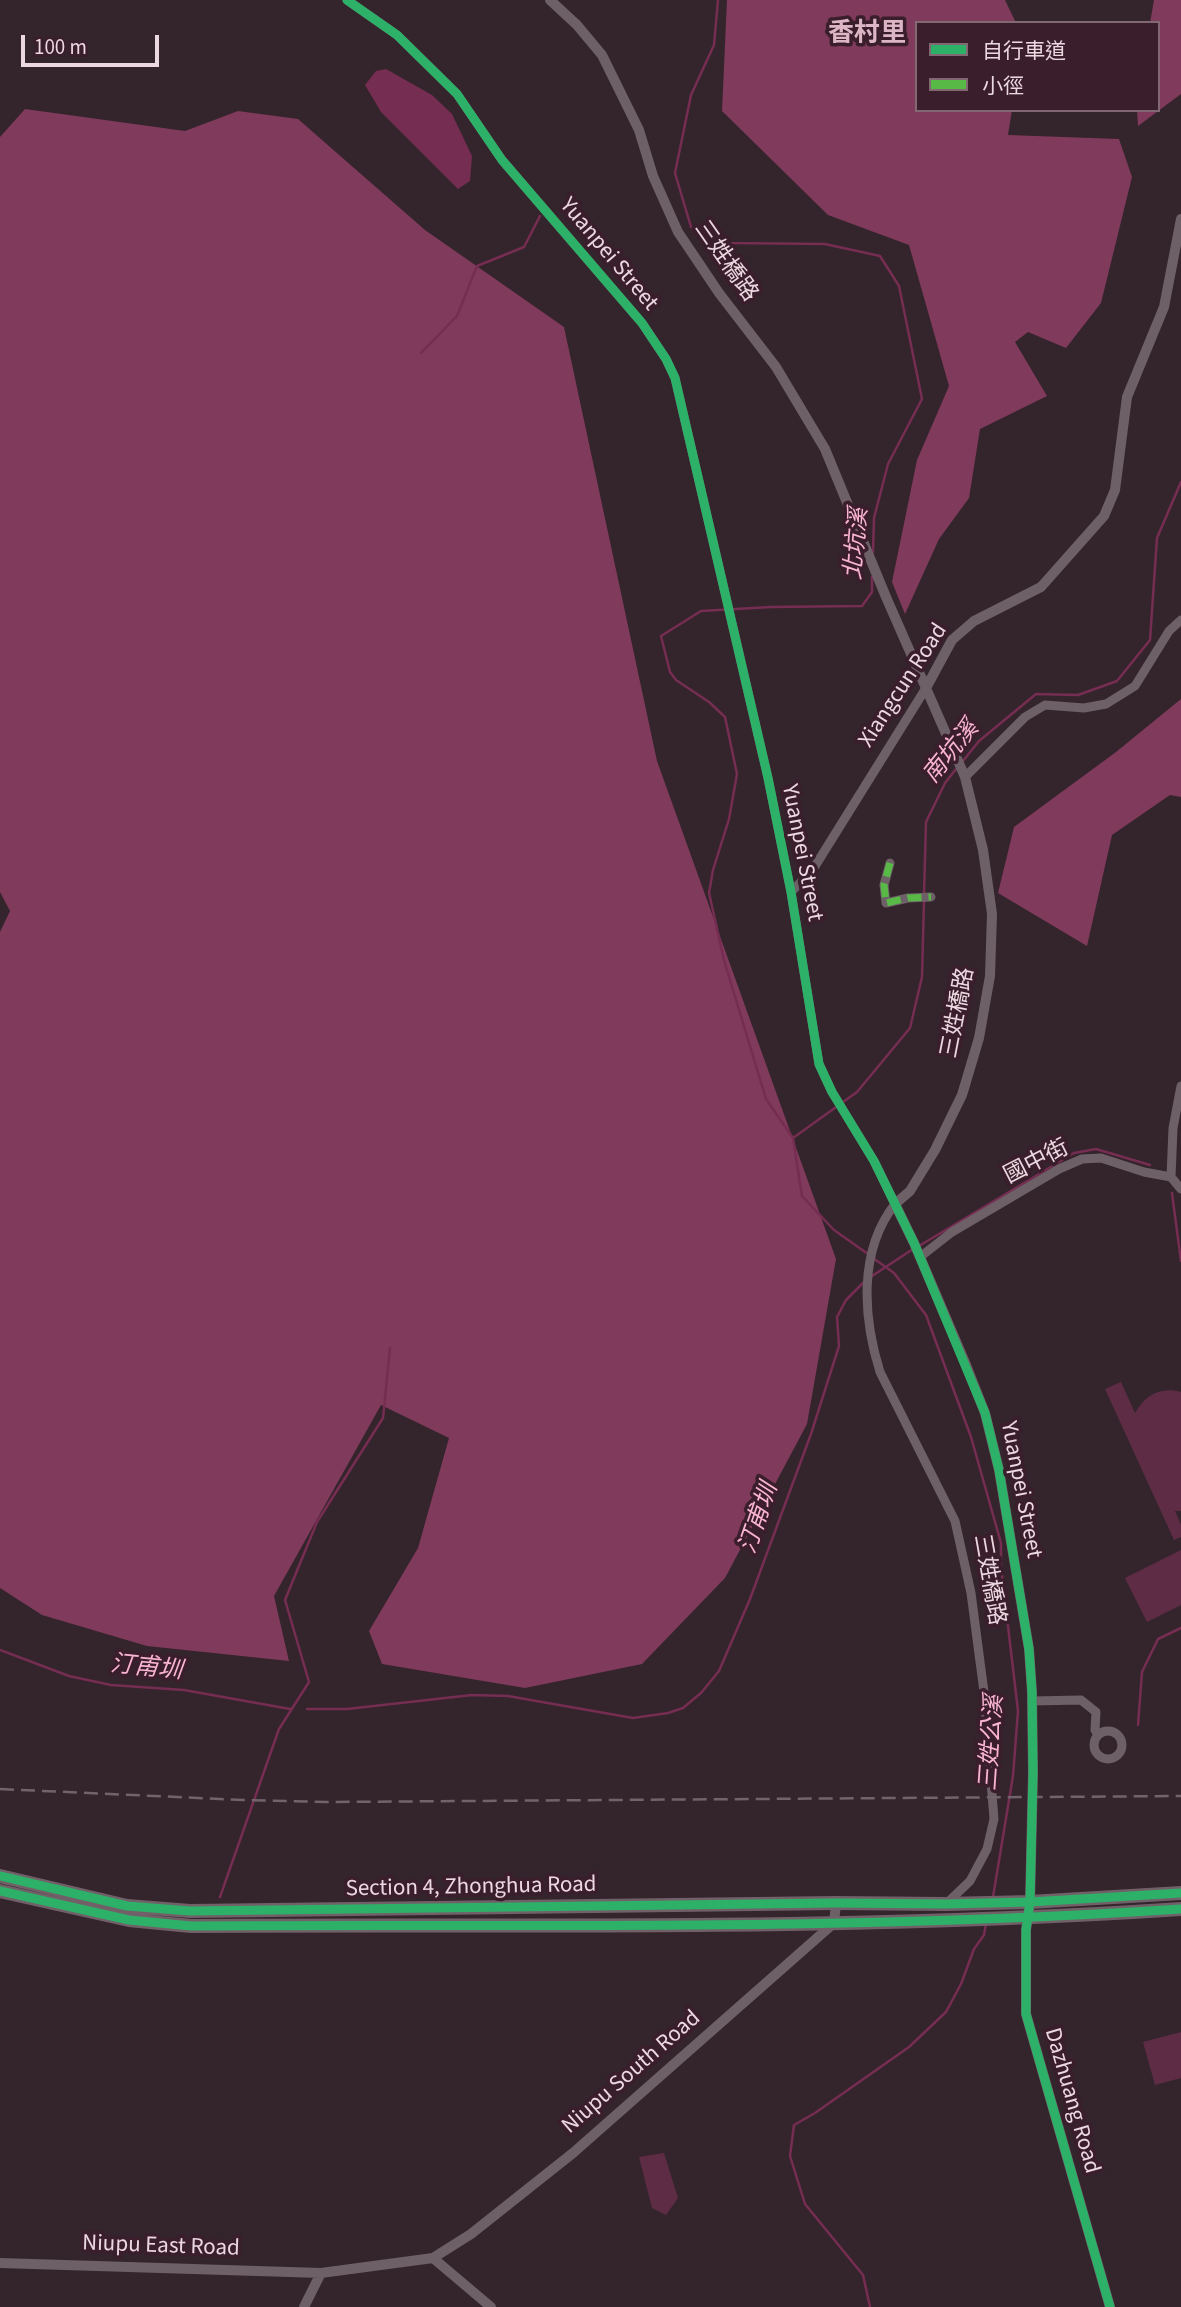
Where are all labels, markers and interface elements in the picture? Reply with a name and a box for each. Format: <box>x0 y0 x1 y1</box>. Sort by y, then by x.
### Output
district label: 香村里 <box>828 19 906 51</box>
scale bar <box>24 21 163 65</box>
legend <box>915 21 1160 112</box>
text: 100 m <box>34 32 87 62</box>
text: 自行車道 <box>982 36 1066 66</box>
text: 小徑 <box>982 71 1024 101</box>
street label: Yuanpei Street <box>553 193 663 317</box>
street label: 三姓橋路 <box>687 216 763 308</box>
water label: 北坑溪 <box>841 507 875 581</box>
street label: Xiangcun Road <box>854 619 954 753</box>
water label: 南坑溪 <box>918 716 986 790</box>
street label: Yuanpei Street <box>774 782 828 924</box>
street label: 三姓橋路 <box>937 965 981 1061</box>
street label: 國中街 <box>1000 1135 1074 1191</box>
street label: Yuanpei Street <box>993 1419 1047 1561</box>
water label: 汀甫圳 <box>735 1480 785 1558</box>
street label: 三姓橋路 <box>966 1532 1010 1628</box>
water label: 汀甫圳 <box>109 1651 183 1687</box>
water label: 三姓公溪 <box>975 1694 1011 1792</box>
street label: Section 4, Zhonghua Road <box>345 1872 597 1904</box>
street label: Niupu South Road <box>557 2005 707 2141</box>
street label: Dazhuang Road <box>1037 2025 1105 2177</box>
street label: Niupu East Road <box>82 2230 240 2264</box>

